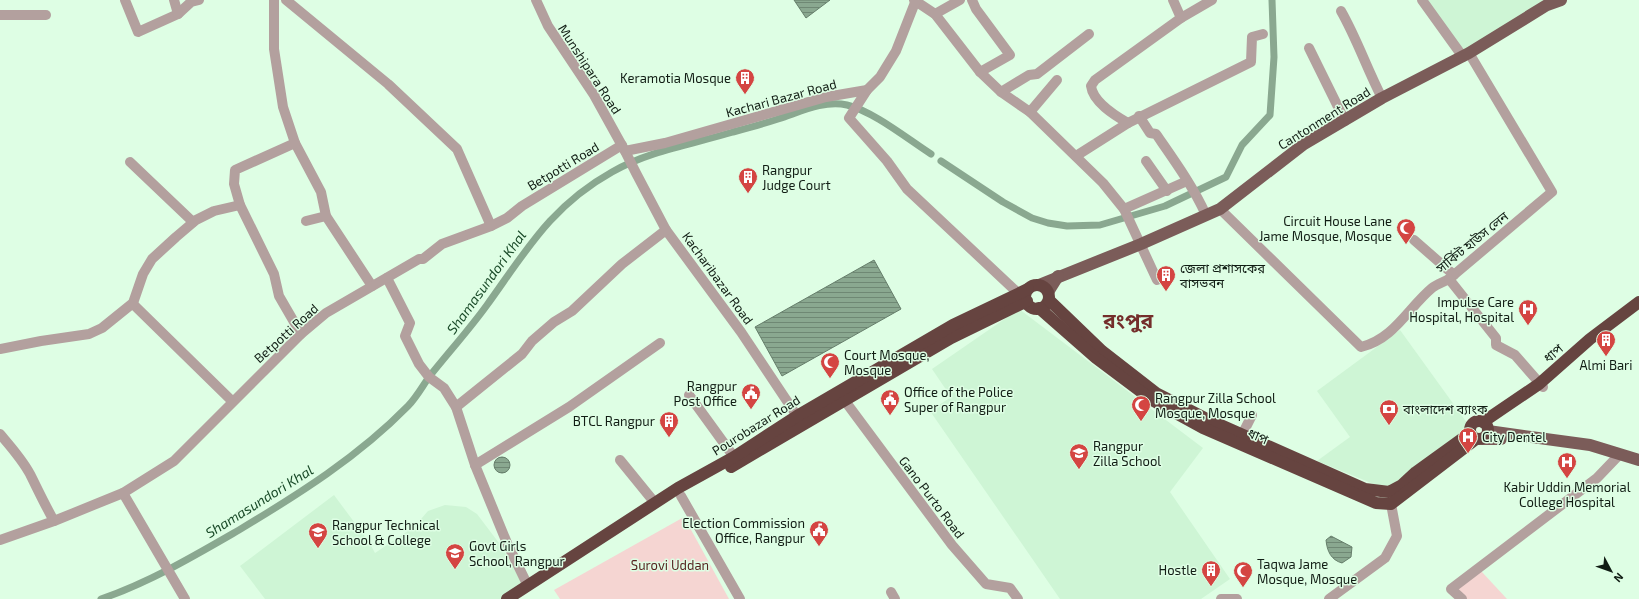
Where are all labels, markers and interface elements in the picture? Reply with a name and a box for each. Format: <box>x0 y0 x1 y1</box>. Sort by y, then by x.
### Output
street label: Munshipara Road <box>555 21 625 117</box>
building icon: Keramotia Mosque <box>734 67 756 95</box>
place label: Keramotia Mosque <box>620 70 731 86</box>
street label: Kachari Bazar Road <box>724 76 838 120</box>
street label: Cantonment Road <box>1275 83 1373 153</box>
street label: Betpotti Road <box>524 138 602 194</box>
place label: Rangpur Judge Court <box>762 162 831 193</box>
building icon: Rangpur Judge Court <box>737 166 759 194</box>
street label: সার্কিট হাউস লেন <box>1432 208 1511 277</box>
place label: Circuit House Lane Jame Mosque, Mosque <box>1259 213 1392 244</box>
mosque icon: Circuit House Lane Jame Mosque, Mosque <box>1395 217 1417 245</box>
water label: Shamasundori Khal <box>443 227 529 337</box>
street label: Kacharibazar Road <box>679 229 757 327</box>
place label: জেলা প্রশাসকের বাসভবন <box>1179 260 1265 291</box>
building icon: জেলা প্রশাসকের বাসভবন <box>1155 264 1177 292</box>
place label: Impulse Care Hospital, Hospital <box>1409 294 1514 325</box>
hospital icon: Impulse Care Hospital, Hospital <box>1517 298 1539 326</box>
street label: Betpotti Road <box>251 300 321 366</box>
district label: রংপুর <box>1102 307 1153 333</box>
building icon: Almi Bari <box>1595 329 1617 357</box>
street label: ধাপ <box>1540 340 1567 366</box>
place label: Court Mosque, Mosque <box>844 347 929 378</box>
mosque icon: Court Mosque, Mosque <box>819 351 841 379</box>
place label: Almi Bari <box>1579 357 1633 373</box>
place label: Rangpur Post Office <box>674 378 737 409</box>
public building icon: Rangpur Post Office <box>740 382 762 410</box>
place label: Office of the Police Super of Rangpur <box>904 384 1013 415</box>
public building icon: Office of the Police Super of Rangpur <box>879 388 901 416</box>
place label: Rangpur Zilla School Mosque, Mosque <box>1155 390 1276 421</box>
street label: Pourobazar Road <box>709 391 803 459</box>
mosque icon: Rangpur Zilla School Mosque, Mosque <box>1130 394 1152 422</box>
bank icon: বাংলাদেশ ব্যাংক <box>1378 398 1400 426</box>
place label: বাংলাদেশ ব্যাংক <box>1402 401 1488 417</box>
building icon: BTCL Rangpur <box>658 410 680 438</box>
place label: BTCL Rangpur <box>573 413 655 429</box>
street label: ধাপ <box>1245 425 1271 448</box>
hospital icon: City Dentel <box>1457 426 1479 454</box>
place label: City Dentel <box>1482 429 1546 445</box>
place label: Rangpur Zilla School <box>1093 438 1161 469</box>
school or university icon: Rangpur Zilla School <box>1068 442 1090 470</box>
hospital icon: Kabir Uddin Memorial College Hospital <box>1556 451 1578 479</box>
street label: Gano Purto Road <box>896 453 968 541</box>
water label: Shamasundori Khal <box>202 461 316 541</box>
place label: Kabir Uddin Memorial College Hospital <box>1503 479 1631 510</box>
place label: Election Commission Office, Rangpur <box>682 515 805 546</box>
place label: Rangpur Technical School & College <box>332 517 440 548</box>
public building icon: Election Commission Office, Rangpur <box>808 519 830 547</box>
school or university icon: Rangpur Technical School & College <box>307 521 329 549</box>
place label: Govt Girls School, Rangpur <box>469 538 565 569</box>
school or university icon: Govt Girls School, Rangpur <box>444 542 466 570</box>
north arrow <box>1591 551 1631 591</box>
place label: Taqwa Jame Mosque, Mosque <box>1257 556 1357 587</box>
park label: Surovi Uddan <box>631 557 709 573</box>
building icon: Hostle <box>1200 559 1222 587</box>
mosque icon: Taqwa Jame Mosque, Mosque <box>1232 560 1254 588</box>
place label: Hostle <box>1159 562 1197 578</box>
text: N <box>1611 571 1626 585</box>

